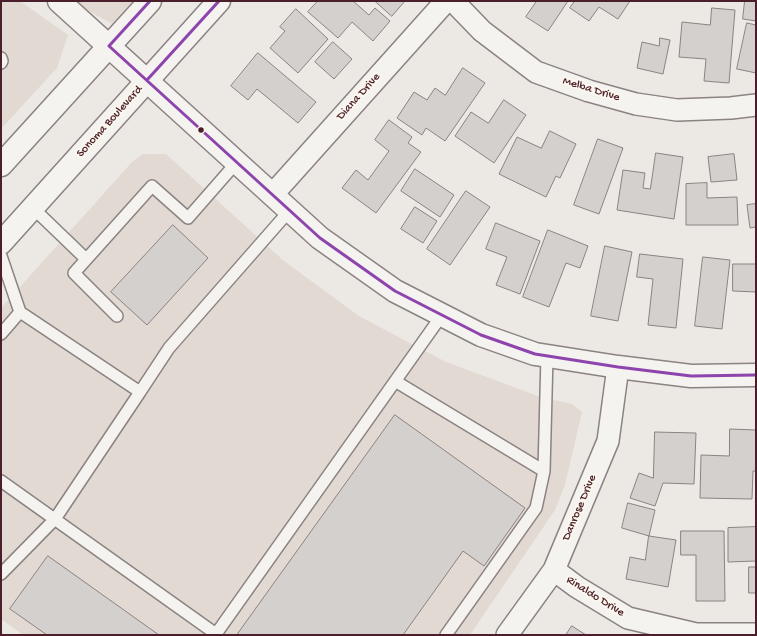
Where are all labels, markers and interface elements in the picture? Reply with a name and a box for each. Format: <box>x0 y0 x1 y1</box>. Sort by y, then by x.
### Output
street label: Diana Drive <box>334 70 384 124</box>
street label: Melba Drive <box>561 74 621 106</box>
street label: Sonoma Boulevard <box>74 83 146 161</box>
unlabelled marker <box>196 125 206 135</box>
street label: Danrose Drive <box>560 473 600 543</box>
street label: Rinaldo Drive <box>563 573 627 621</box>

